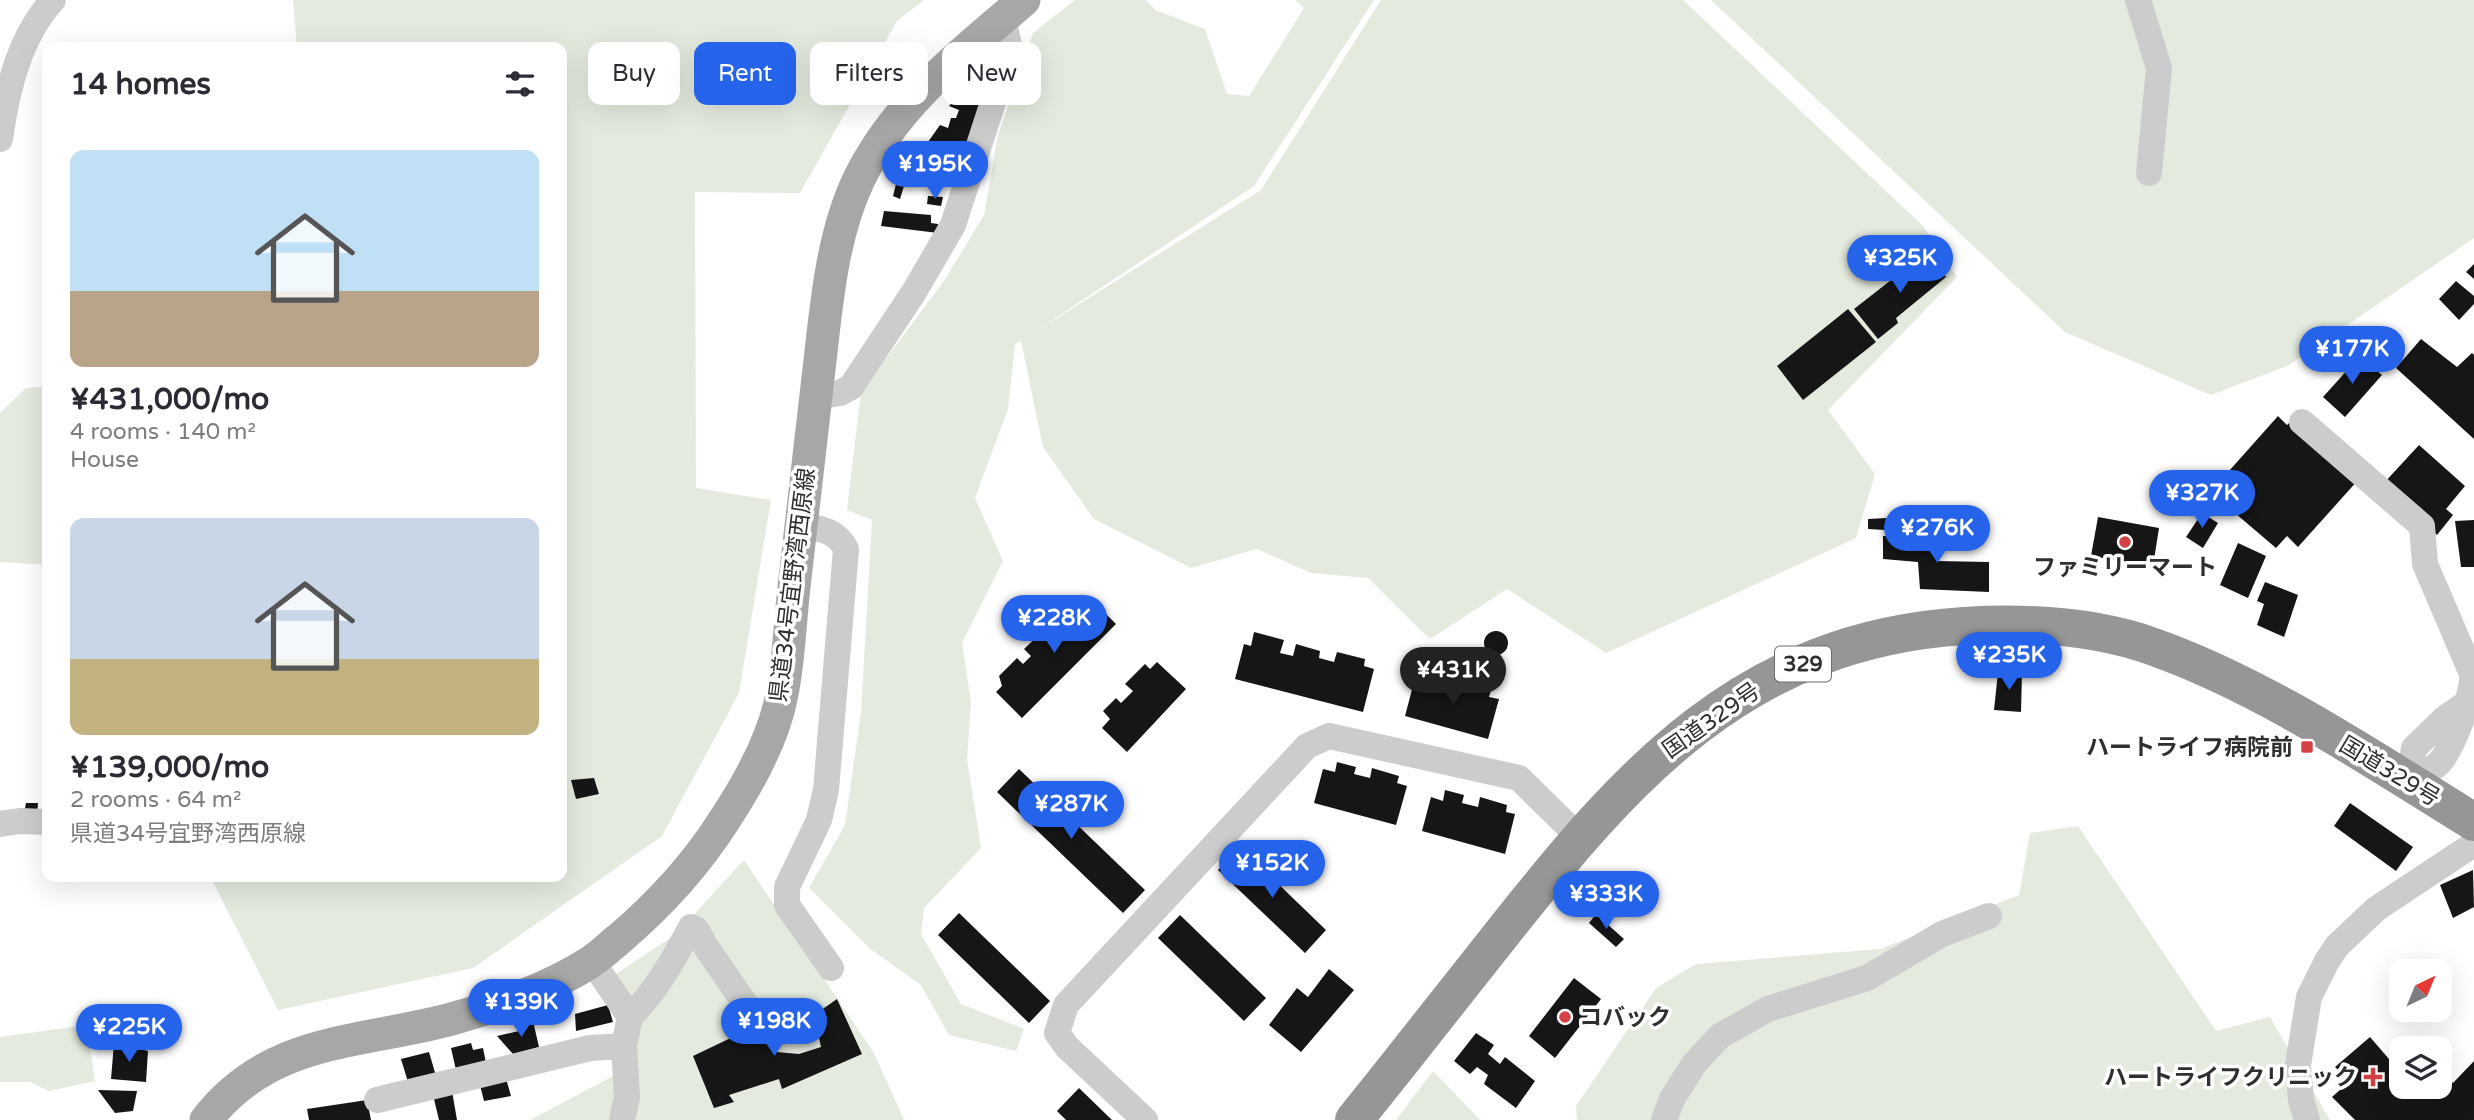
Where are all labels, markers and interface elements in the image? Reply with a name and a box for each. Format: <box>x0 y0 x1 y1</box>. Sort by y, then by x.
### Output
chip: Buy <box>588 42 680 105</box>
chip: Rent <box>694 42 796 105</box>
chip: Filters <box>810 42 928 105</box>
chip: New <box>942 42 1041 105</box>
icon: filters <box>501 65 539 103</box>
text: 14 homes <box>70 66 211 103</box>
pin: ¥195K <box>886 142 984 201</box>
text: ¥195K <box>898 150 972 178</box>
icon: home <box>242 195 368 321</box>
pin: ¥325K <box>1851 236 1949 295</box>
text: ¥325K <box>1863 244 1937 272</box>
pin: ¥177K <box>2303 326 2401 386</box>
text: ¥177K <box>2315 335 2389 363</box>
text: ¥431,000/mo <box>70 381 269 418</box>
text: 4 rooms · 140 m² <box>70 418 256 446</box>
text: House <box>70 446 139 474</box>
street label: 県道34号宜野湾西原線 <box>765 466 821 704</box>
pin: ¥327K <box>2153 470 2251 530</box>
text: ¥327K <box>2165 479 2239 507</box>
pin: ¥276K <box>1888 505 1986 565</box>
text: ¥276K <box>1900 514 1974 542</box>
marker: ファミリーマート <box>2117 534 2133 550</box>
place label: ファミリーマート <box>2033 554 2217 582</box>
icon: home <box>242 563 368 689</box>
pin: ¥228K <box>1005 596 1103 655</box>
text: ¥228K <box>1017 604 1091 632</box>
pin: ¥235K <box>1960 632 2058 692</box>
text: ¥235K <box>1972 641 2046 669</box>
road number: 329 <box>1775 646 1831 682</box>
pin: ¥431K <box>1404 648 1502 707</box>
text: ¥431K <box>1416 656 1490 684</box>
street label: 国道329号 <box>1658 677 1766 765</box>
street label: 国道329号 <box>2334 731 2445 813</box>
place label: ハートライフ病院前 <box>2086 734 2293 762</box>
marker: ハートライフ病院前 <box>2299 739 2315 755</box>
text: ¥139,000/mo <box>70 749 269 786</box>
pin: ¥287K <box>1022 782 1120 841</box>
text: 2 rooms · 64 m² <box>70 786 241 814</box>
text: ¥287K <box>1034 790 1108 818</box>
text: 県道34号宜野湾西原線 <box>70 820 306 848</box>
pin: ¥152K <box>1223 841 1321 900</box>
text: ¥152K <box>1235 849 1309 877</box>
pin: ¥333K <box>1557 872 1655 931</box>
text: ¥333K <box>1569 880 1643 908</box>
north arrow <box>2389 959 2452 1022</box>
map controls <box>2389 959 2452 1099</box>
pin: ¥139K <box>472 979 570 1039</box>
text: ¥139K <box>484 988 558 1016</box>
pin: ¥198K <box>725 998 823 1058</box>
pin: ¥225K <box>80 1004 178 1064</box>
place label: コバック <box>1579 1004 1671 1032</box>
text: ¥198K <box>737 1007 811 1035</box>
marker: コバック <box>1557 1009 1573 1025</box>
text: ¥225K <box>92 1013 166 1041</box>
button: layers <box>2389 1036 2452 1099</box>
place label: ハートライフクリニック <box>2104 1064 2357 1092</box>
marker: ハートライフクリニック <box>2363 1067 2383 1087</box>

